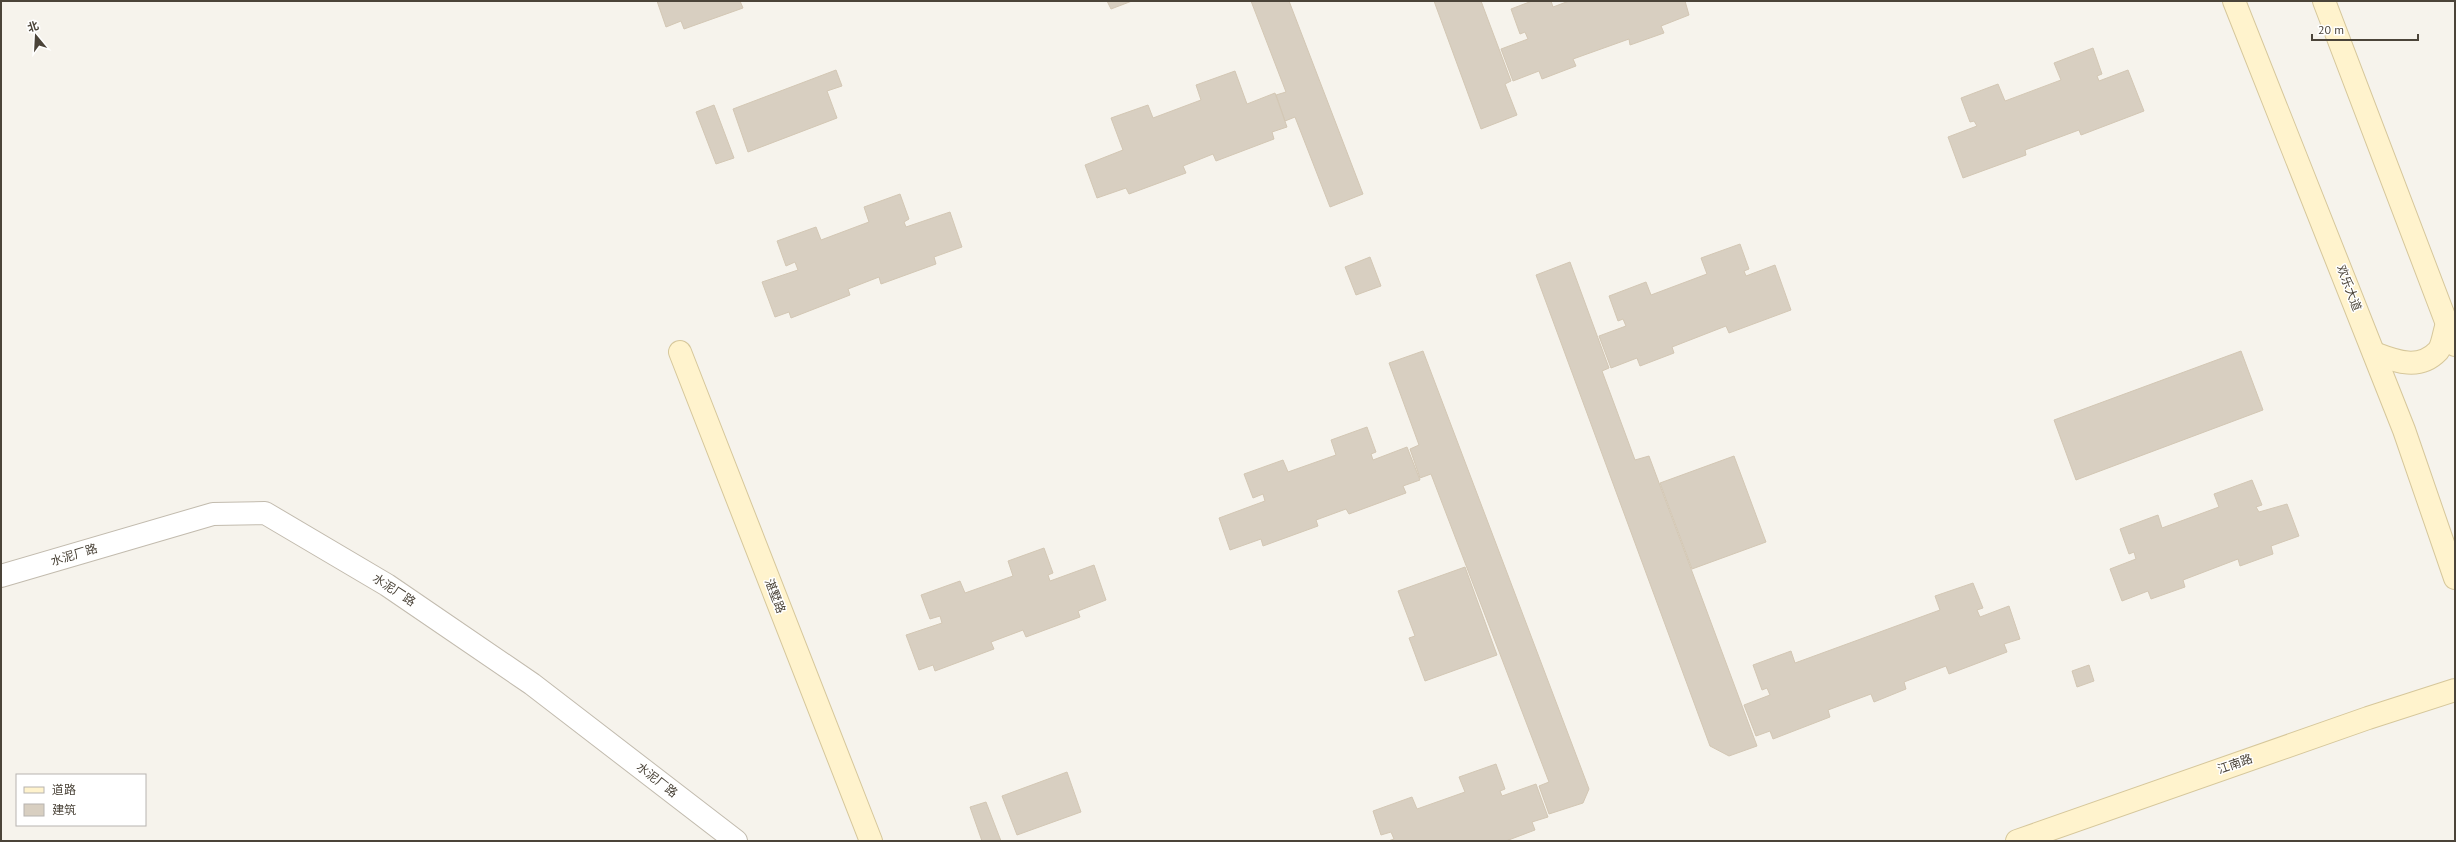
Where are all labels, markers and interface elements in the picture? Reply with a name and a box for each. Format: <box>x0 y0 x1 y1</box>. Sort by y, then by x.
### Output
north arrow <box>16 16 56 56</box>
scale bar <box>2312 16 2418 42</box>
text: 北 <box>26 18 40 35</box>
text: 20 m <box>2318 22 2344 37</box>
street label: 欢乐大道 <box>2334 263 2365 313</box>
street label: 水泥厂路 <box>49 540 99 569</box>
street label: 水泥厂路 <box>370 570 418 609</box>
street label: 湛墅路 <box>762 576 789 615</box>
street label: 江南路 <box>2215 751 2254 776</box>
street label: 水泥厂路 <box>634 759 681 800</box>
legend <box>16 774 146 826</box>
text: 道路 <box>52 782 76 797</box>
text: 建筑 <box>52 802 76 817</box>

